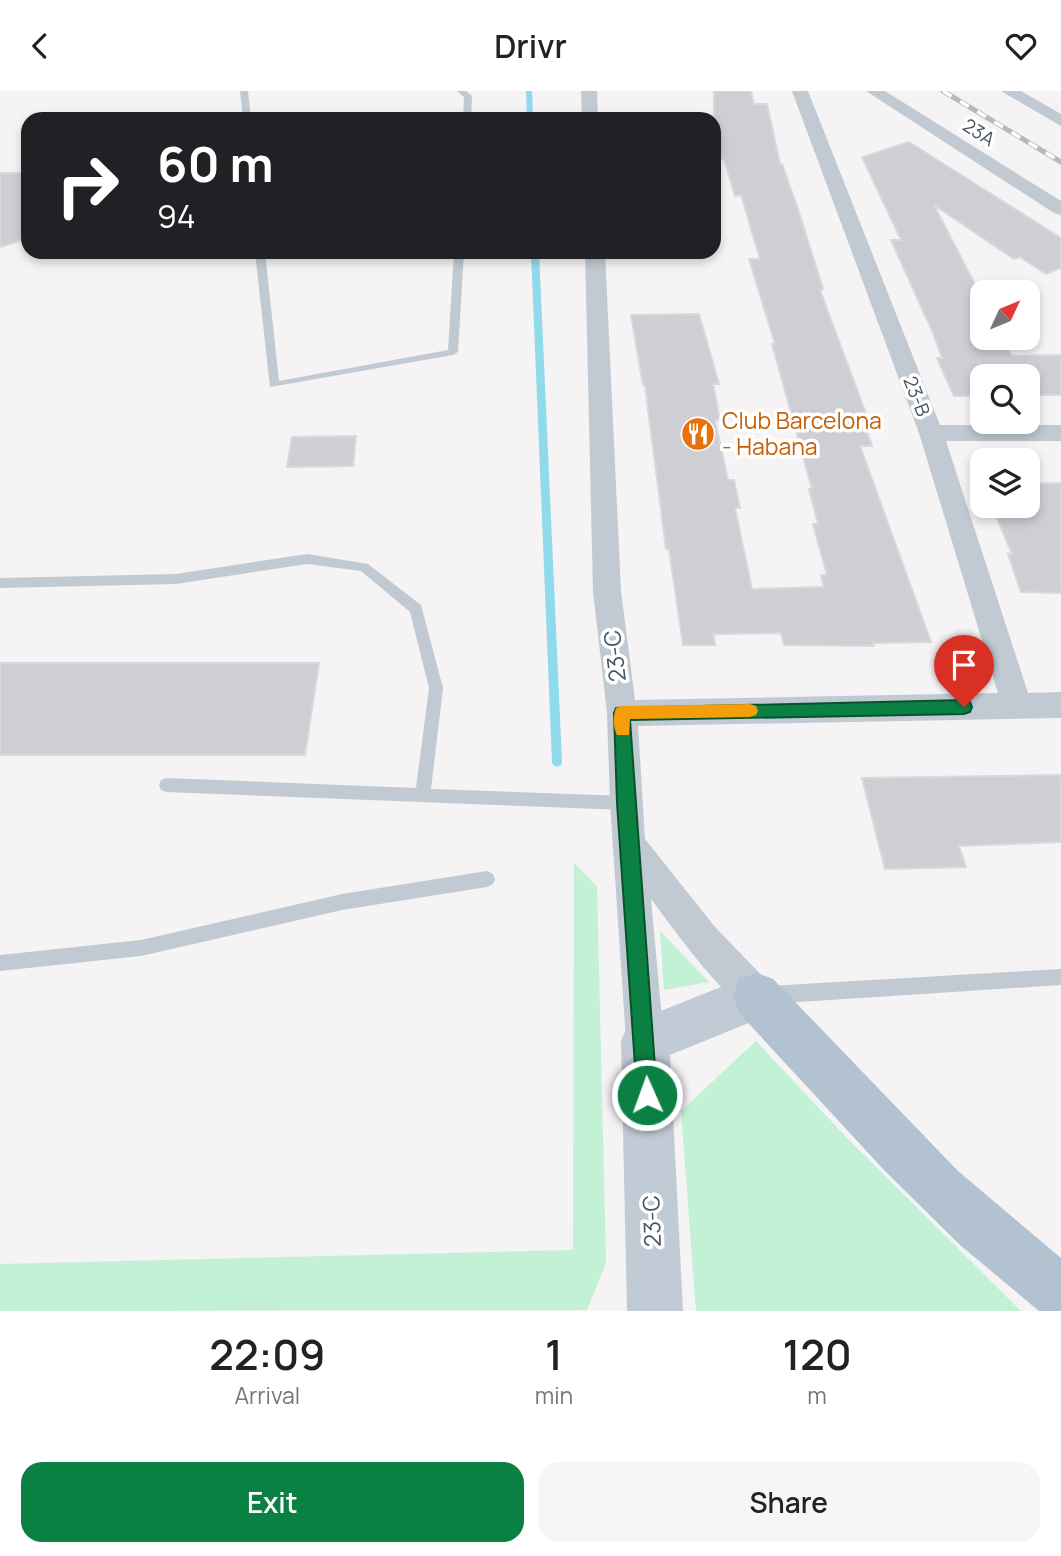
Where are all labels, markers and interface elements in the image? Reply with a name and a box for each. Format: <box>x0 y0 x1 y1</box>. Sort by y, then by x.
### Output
text: Drivr <box>494 24 567 68</box>
icon: back <box>21 27 59 65</box>
icon: heart <box>1002 27 1040 65</box>
street label: 23A <box>958 112 1000 152</box>
text: 60 m <box>157 130 274 197</box>
icon: right <box>42 140 133 231</box>
text: 94 <box>157 194 196 238</box>
north arrow <box>970 280 1040 350</box>
map controls <box>970 280 1040 518</box>
button: search <box>970 364 1040 434</box>
street label: 23-B <box>898 372 937 420</box>
place label: Club Barcelona - Habana <box>722 404 882 462</box>
restaurant icon: Club Barcelona - Habana <box>679 415 717 453</box>
button: layers <box>970 448 1040 518</box>
street label: 23-C <box>595 628 633 684</box>
pin <box>934 635 994 707</box>
icon: arrive <box>945 646 983 684</box>
position arrow <box>610 1058 684 1132</box>
street label: 23-C <box>634 1195 668 1248</box>
text: 22:09 <box>209 1325 325 1383</box>
text: 1 <box>545 1325 563 1383</box>
text: 120 <box>782 1325 852 1383</box>
text: Arrival <box>234 1379 300 1411</box>
text: min <box>535 1379 573 1411</box>
text: m <box>807 1379 827 1411</box>
button: Exit <box>21 1462 524 1542</box>
button: Share <box>538 1462 1040 1542</box>

